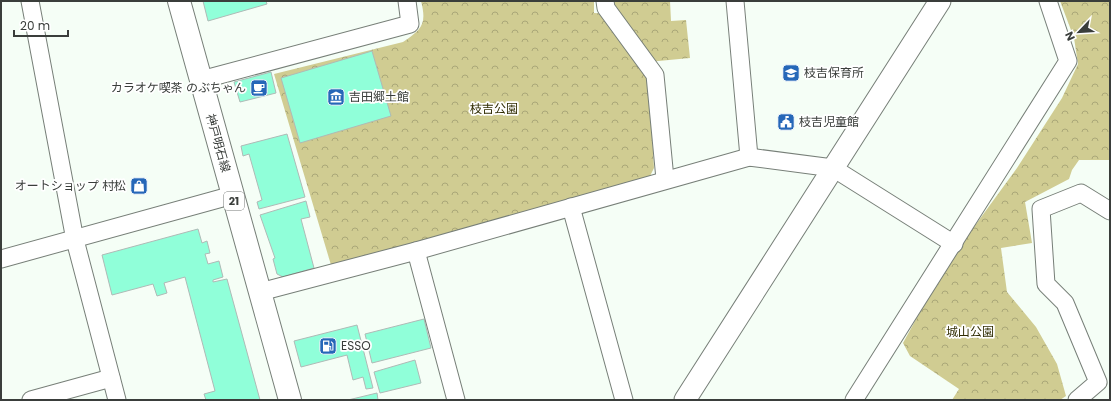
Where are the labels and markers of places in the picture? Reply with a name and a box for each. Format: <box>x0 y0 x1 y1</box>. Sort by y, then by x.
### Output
school or university icon: 枝吉保育所 <box>781 63 801 83</box>
place label: 枝吉保育所 <box>804 64 864 81</box>
cafe icon: カラオケ喫茶 のぶちゃん <box>249 78 269 98</box>
place label: カラオケ喫茶 のぶちゃん <box>111 79 246 96</box>
museum icon: 吉田郷土館 <box>326 87 346 107</box>
place label: 吉田郷土館 <box>349 88 409 105</box>
public building icon: 枝吉児童館 <box>776 112 796 132</box>
place label: 枝吉児童館 <box>799 113 859 130</box>
shop icon: オートショップ 村松 <box>129 176 149 196</box>
place label: オートショップ 村松 <box>15 177 126 194</box>
fuel station icon: ESSO <box>318 336 338 356</box>
place label: ESSO <box>341 337 371 354</box>

